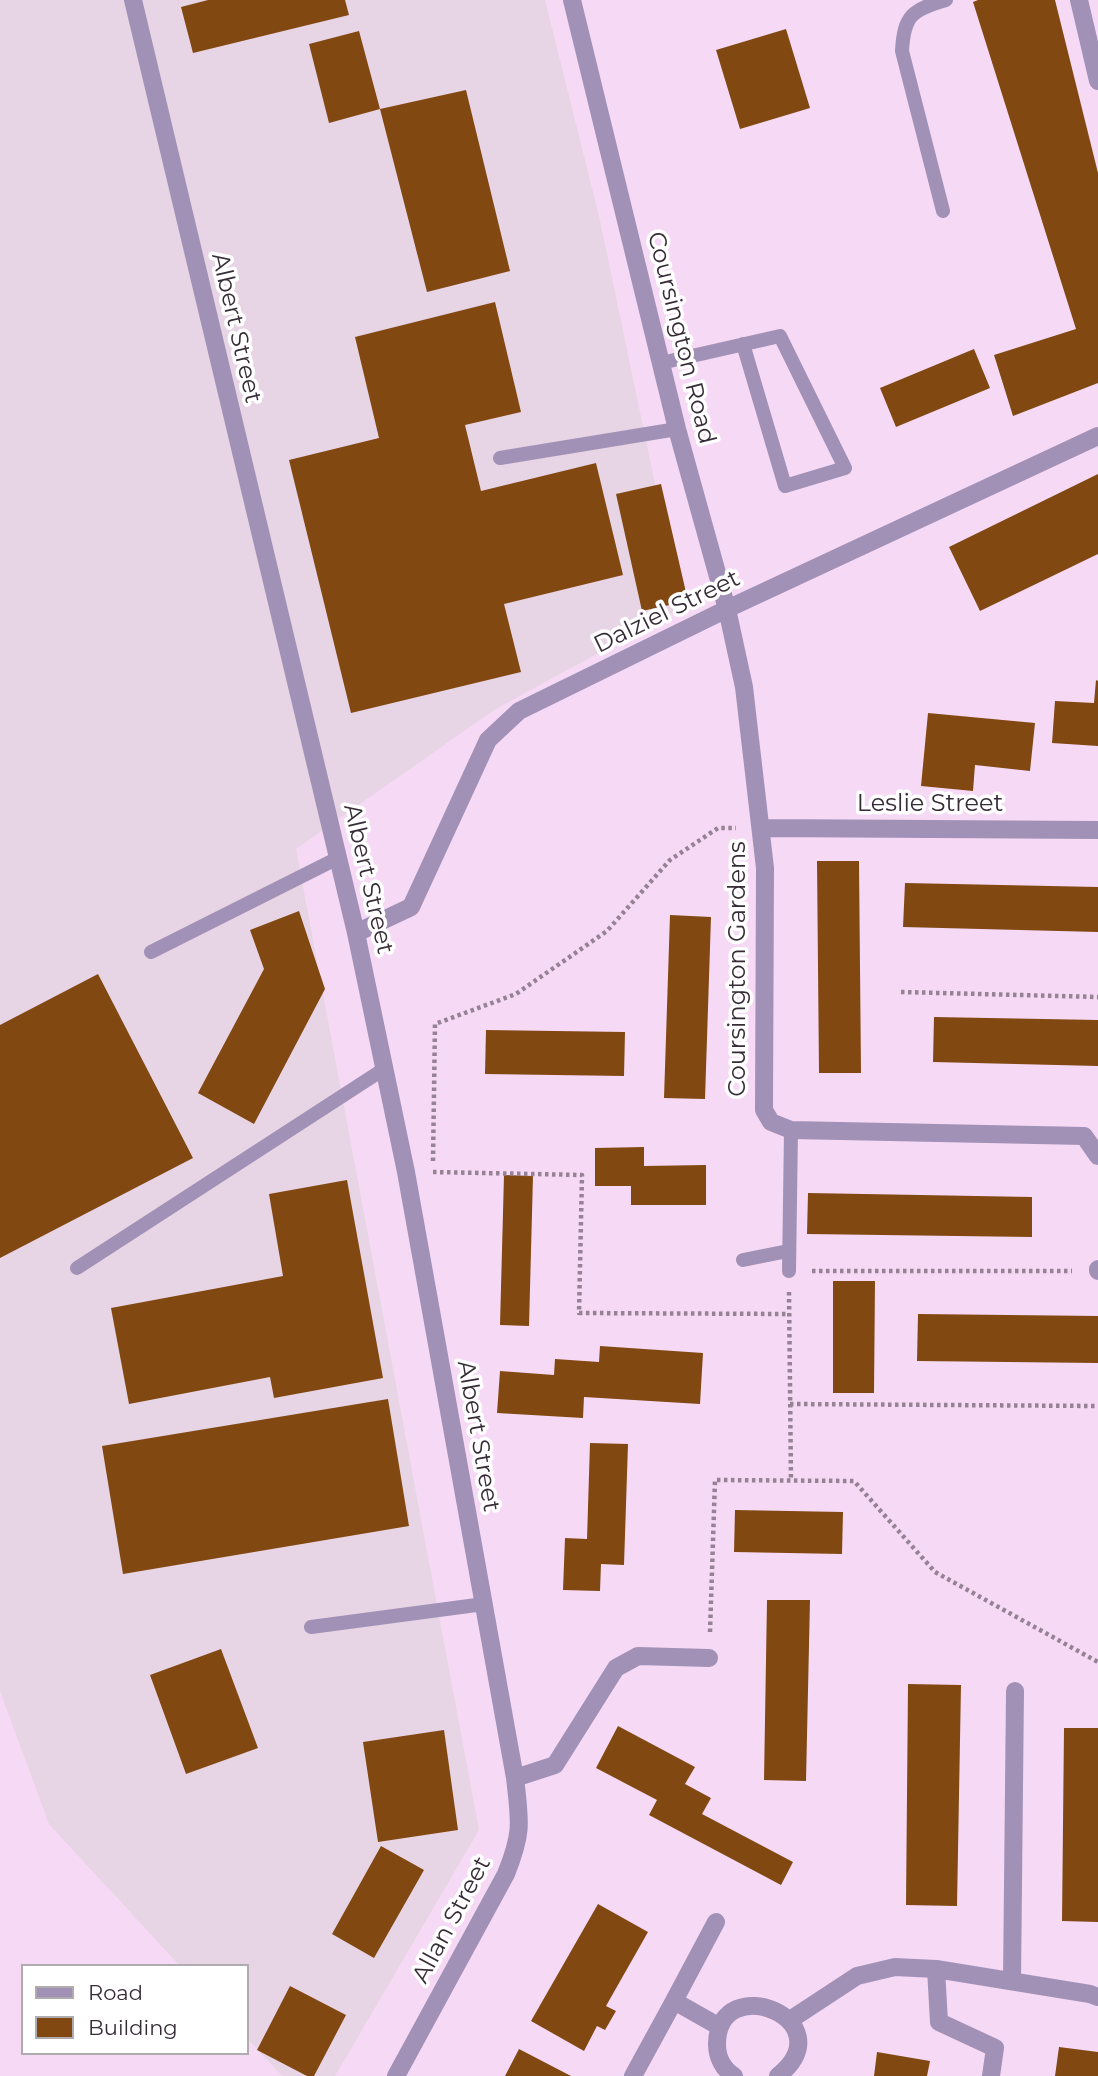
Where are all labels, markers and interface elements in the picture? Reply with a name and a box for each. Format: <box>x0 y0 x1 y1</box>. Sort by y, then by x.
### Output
street label: Coursington Road <box>641 229 721 447</box>
street label: Albert Street <box>205 250 267 406</box>
street label: Dalziel Street <box>589 564 745 660</box>
street label: Leslie Street <box>857 790 1003 818</box>
street label: Albert Street <box>337 801 399 957</box>
street label: Coursington Gardens <box>724 841 752 1097</box>
street label: Albert Street <box>451 1358 505 1514</box>
street label: Allan Street <box>407 1852 497 1988</box>
legend <box>21 1964 248 2055</box>
text: Road <box>88 1980 143 2005</box>
text: Building <box>88 2015 178 2040</box>

